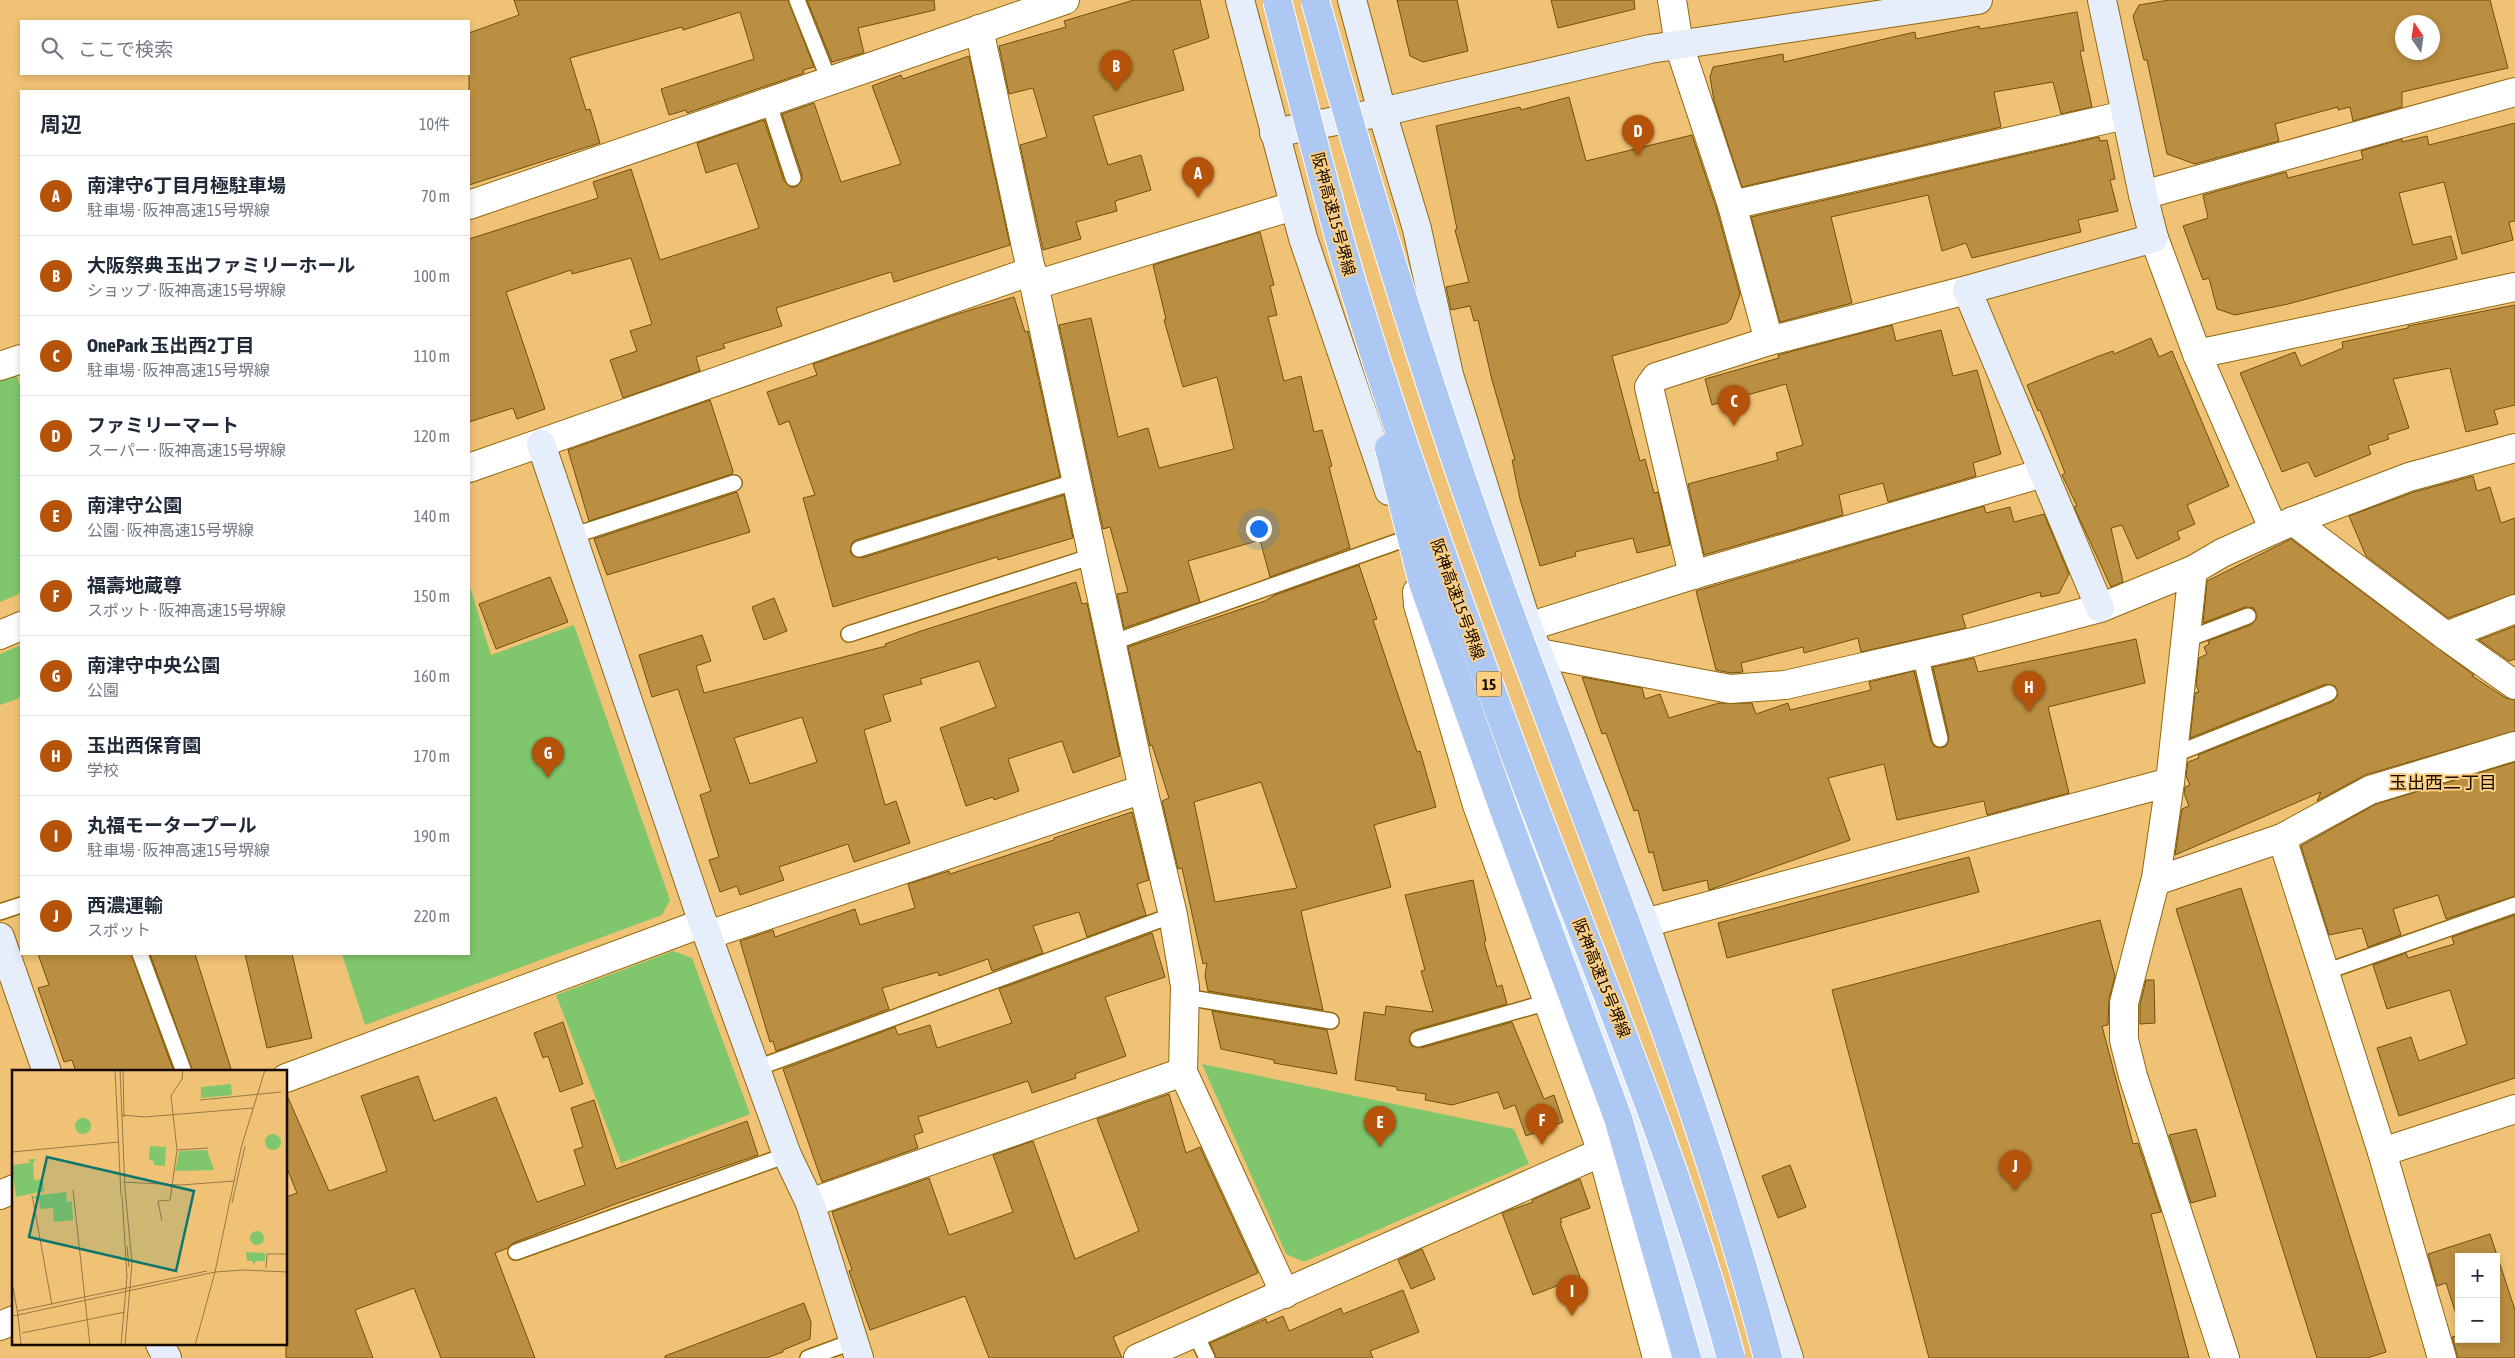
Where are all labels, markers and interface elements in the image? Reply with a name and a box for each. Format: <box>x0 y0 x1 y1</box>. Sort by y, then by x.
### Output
north arrow <box>2395 15 2440 60</box>
search box <box>20 20 470 75</box>
icon: search <box>38 34 66 62</box>
text: ここで検索 <box>78 38 173 60</box>
pin: B <box>1100 50 1132 91</box>
text: 周辺 <box>40 112 82 136</box>
text: 10件 <box>419 115 450 133</box>
pin: D <box>1622 115 1654 156</box>
street label: 阪神高速15号堺線 <box>1309 150 1359 278</box>
pin: A <box>1182 157 1214 198</box>
text: 南津守6丁目月極駐車場 <box>87 174 286 196</box>
text: A <box>52 187 60 205</box>
text: 70 m <box>421 187 450 205</box>
text: 駐車場 · 阪神高速15号堺線 <box>87 201 270 219</box>
text: 大阪祭典 玉出ファミリーホール <box>87 254 356 276</box>
text: B <box>52 267 60 285</box>
text: 100 m <box>414 267 450 285</box>
text: ショップ · 阪神高速15号堺線 <box>87 281 286 299</box>
text: OnePark 玉出西2丁目 <box>87 334 254 356</box>
text: C <box>52 347 60 365</box>
text: 110 m <box>414 347 450 365</box>
text: 駐車場 · 阪神高速15号堺線 <box>87 361 270 379</box>
pin: C <box>1718 385 1750 426</box>
text: ファミリーマート <box>87 414 239 436</box>
text: D <box>52 427 60 445</box>
text: 120 m <box>414 427 450 445</box>
text: スーパー · 阪神高速15号堺線 <box>87 441 286 459</box>
text: 南津守公園 <box>87 494 182 516</box>
text: E <box>53 507 59 525</box>
text: 140 m <box>414 507 450 525</box>
your location <box>1246 516 1272 542</box>
text: 公園 · 阪神高速15号堺線 <box>87 521 254 539</box>
street label: 阪神高速15号堺線 <box>1428 536 1488 662</box>
text: 福壽地蔵尊 <box>87 574 182 596</box>
text: F <box>53 587 59 605</box>
text: 150 m <box>414 587 450 605</box>
text: スポット · 阪神高速15号堺線 <box>87 601 286 619</box>
text: 南津守中央公園 <box>87 654 220 676</box>
text: G <box>52 667 60 685</box>
text: 160 m <box>414 667 450 685</box>
pin: H <box>2013 671 2045 712</box>
road number: 15 <box>1476 672 1502 696</box>
text: 公園 <box>87 681 119 699</box>
text: 玉出西保育園 <box>87 734 201 756</box>
pin: G <box>532 737 564 778</box>
text: H <box>51 747 61 765</box>
text: 170 m <box>414 747 450 765</box>
text: 学校 <box>87 761 119 779</box>
district label: 玉出西二丁目 <box>2389 772 2497 793</box>
text: 丸福モータープール <box>87 814 257 836</box>
text: I <box>54 827 58 845</box>
text: 190 m <box>414 827 450 845</box>
text: 駐車場 · 阪神高速15号堺線 <box>87 841 270 859</box>
text: 西濃運輸 <box>87 894 163 916</box>
text: J <box>53 907 59 925</box>
text: 220 m <box>414 907 450 925</box>
street label: 阪神高速15号堺線 <box>1570 916 1634 1040</box>
text: スポット <box>87 921 151 939</box>
inset map <box>12 1070 288 1346</box>
pin: F <box>1526 1104 1558 1145</box>
pin: E <box>1364 1106 1396 1147</box>
pin: J <box>1999 1150 2031 1191</box>
map controls <box>2455 1253 2500 1343</box>
button: + <box>2455 1253 2500 1298</box>
pin: I <box>1556 1275 1588 1316</box>
button: − <box>2455 1298 2500 1343</box>

